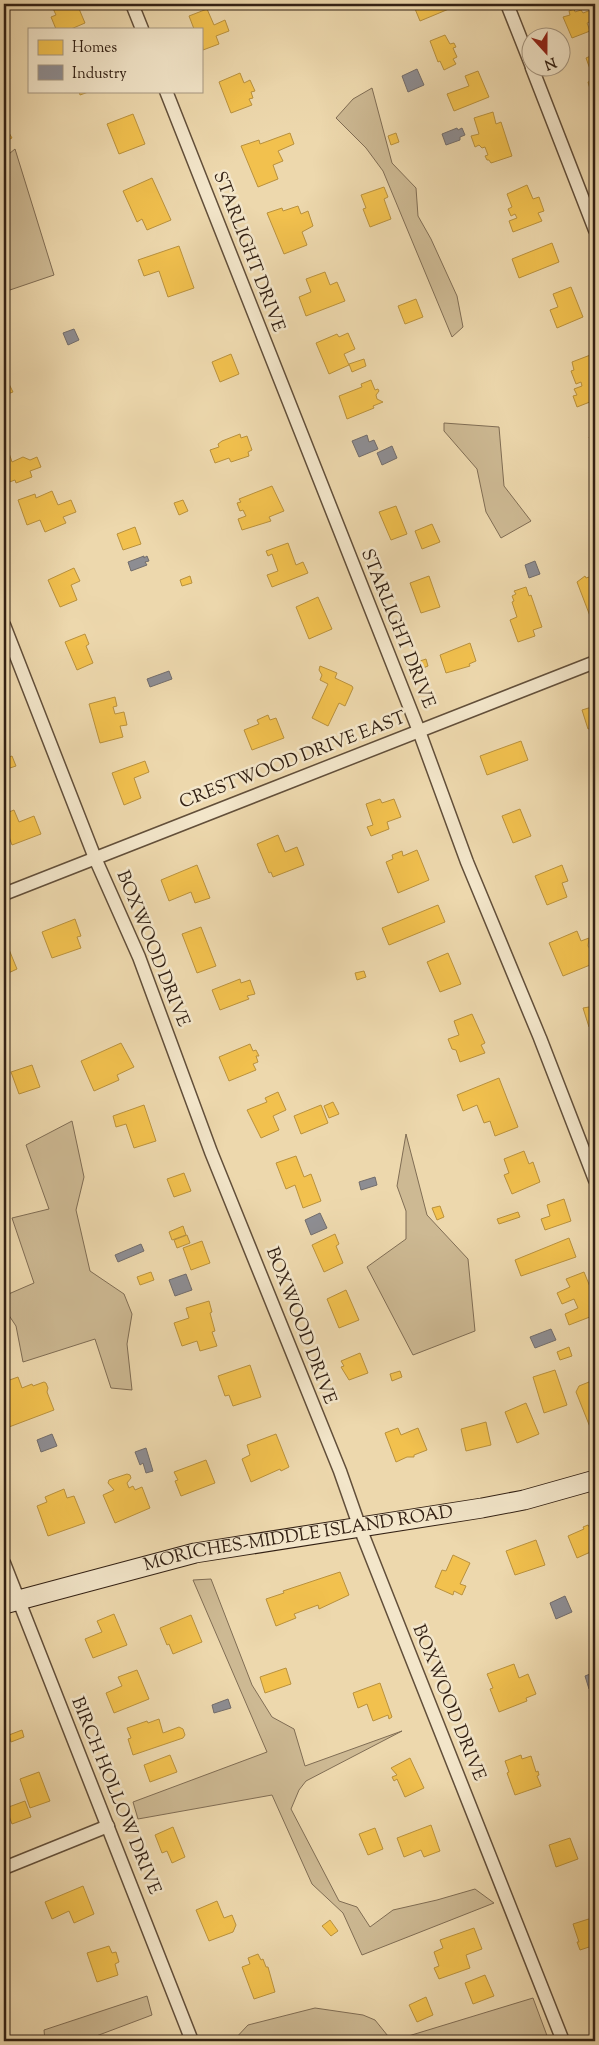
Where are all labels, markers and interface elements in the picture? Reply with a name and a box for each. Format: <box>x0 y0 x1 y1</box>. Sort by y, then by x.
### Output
legend <box>28 28 202 92</box>
north arrow <box>522 28 572 78</box>
text: Homes <box>72 38 117 59</box>
text: N <box>541 51 559 74</box>
text: Industry <box>72 64 127 85</box>
street label: STARLIGHT DRIVE <box>205 168 291 336</box>
street label: STARLIGHT DRIVE <box>353 545 441 713</box>
street label: CRESTWOOD DRIVE EAST <box>176 706 410 816</box>
street label: BOXWOOD DRIVE <box>109 867 195 1031</box>
street label: BOXWOOD DRIVE <box>258 1244 342 1409</box>
street label: MORICHES-MIDDLE ISLAND ROAD <box>141 1500 455 1579</box>
street label: BOXWOOD DRIVE <box>405 1621 491 1785</box>
street label: BIRCH HOLLOW DRIVE <box>63 1693 167 1899</box>

